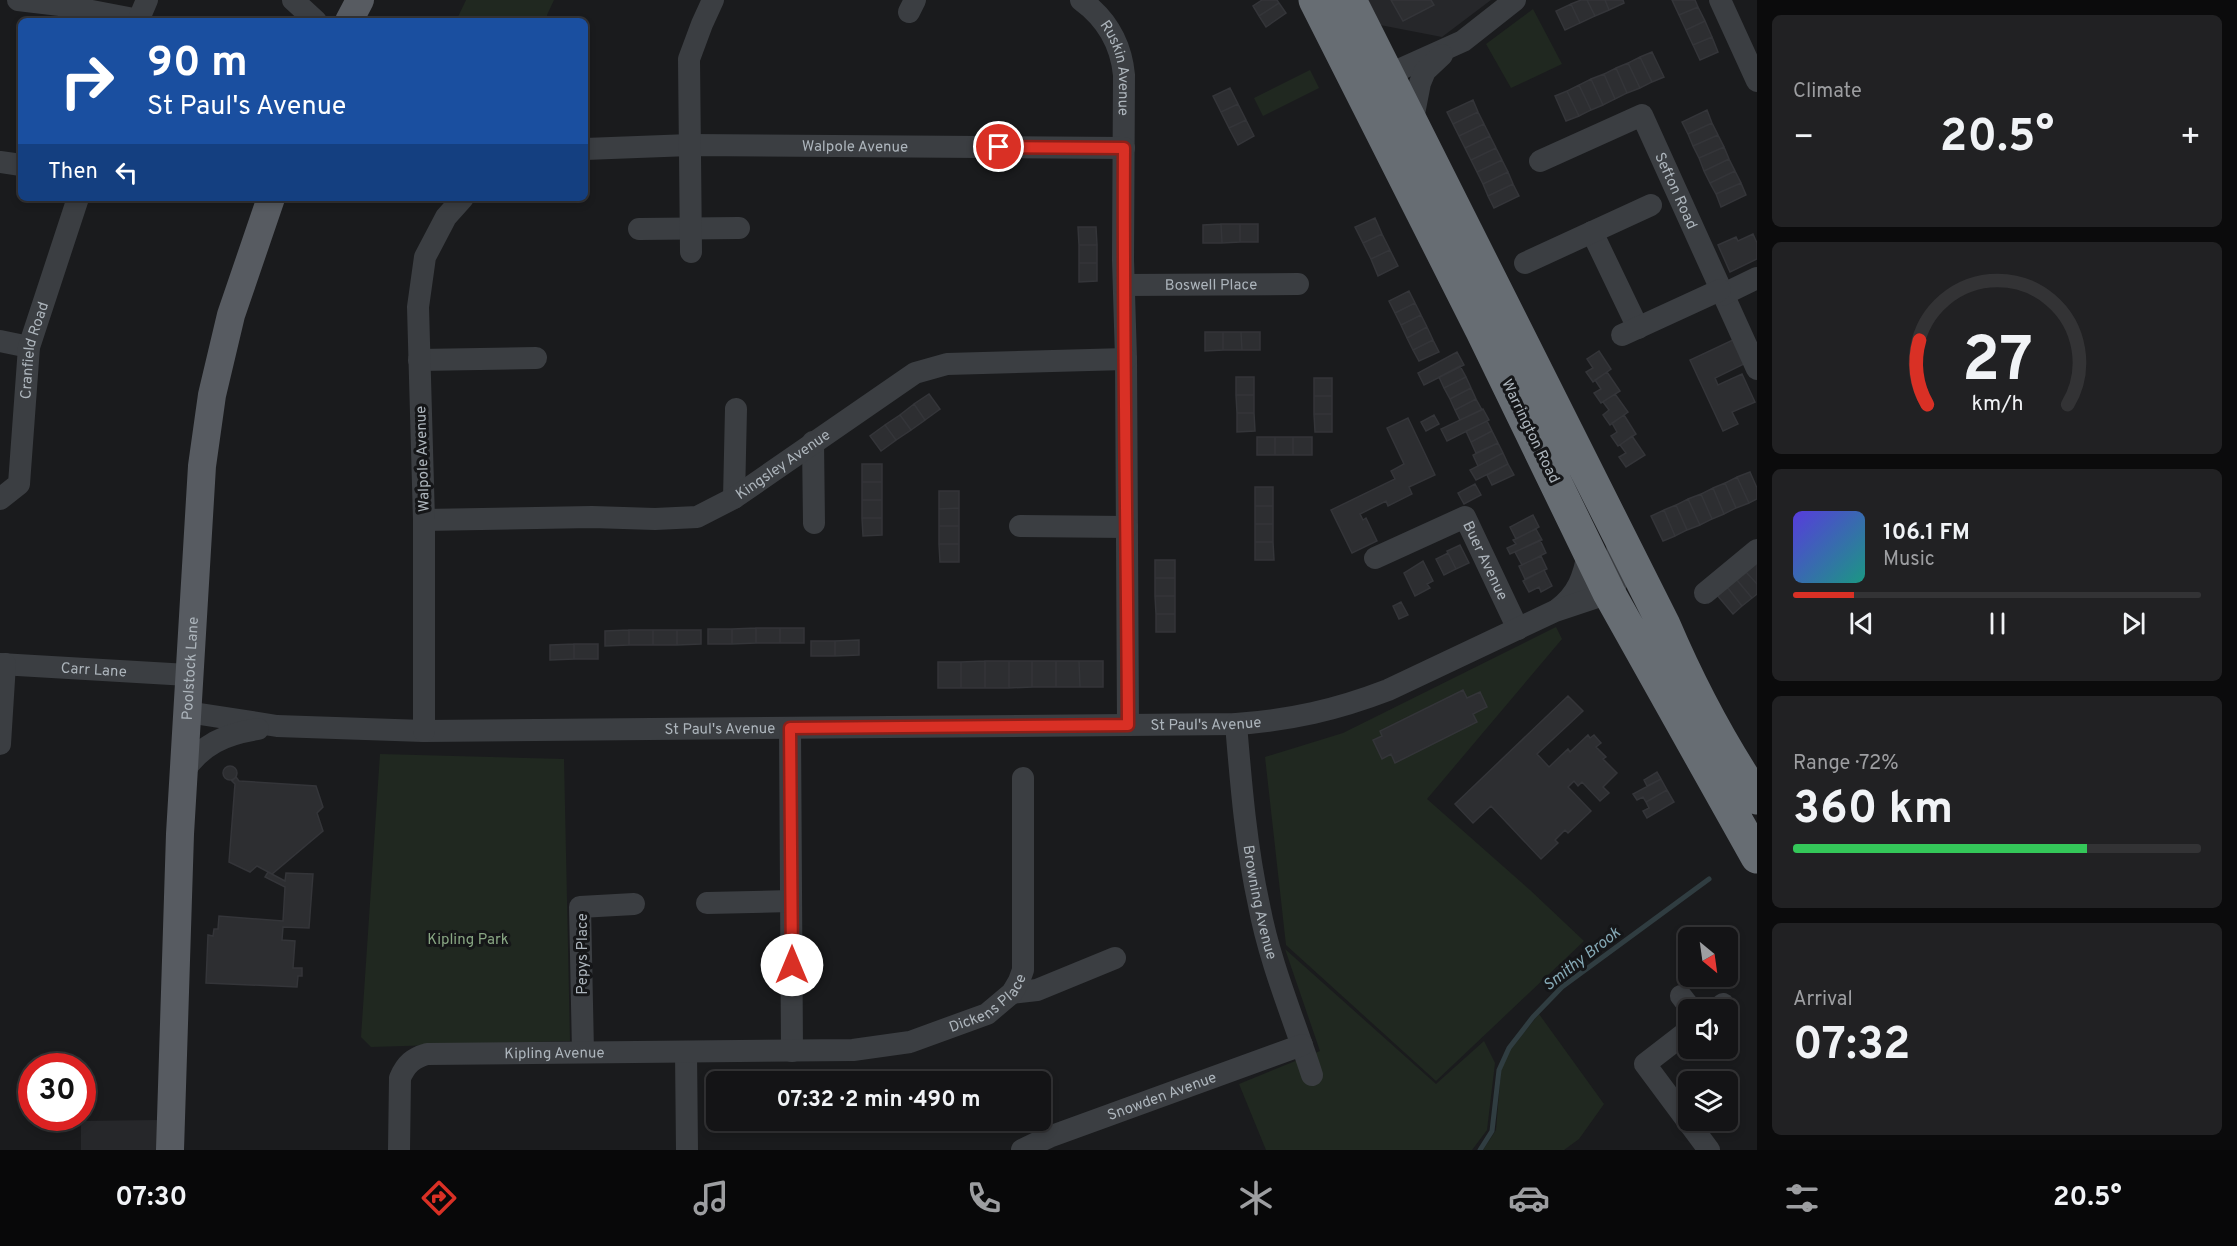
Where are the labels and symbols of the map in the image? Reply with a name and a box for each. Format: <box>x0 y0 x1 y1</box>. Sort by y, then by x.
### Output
street label: Ruskin Avenue <box>1095 17 1132 116</box>
pin <box>973 121 1024 172</box>
street label: Walpole Avenue <box>802 138 908 158</box>
street label: Sefton Road <box>1649 150 1701 233</box>
street label: Boswell Place <box>1165 276 1257 296</box>
street label: Cranfield Road <box>17 300 54 400</box>
street label: Warrington Road <box>1496 377 1563 487</box>
street label: Walpole Avenue <box>412 406 435 512</box>
street label: Kingsley Avenue <box>733 426 835 505</box>
street label: Buer Avenue <box>1457 518 1511 604</box>
street label: Poolstock Lane <box>179 616 204 721</box>
street label: Carr Lane <box>60 660 127 682</box>
street label: St Paul's Avenue <box>1150 714 1262 736</box>
street label: St Paul's Avenue <box>664 720 775 740</box>
street label: Browning Avenue <box>1237 844 1280 962</box>
street label: Pepys Place <box>574 913 593 995</box>
water label: Smithy Brook <box>1540 923 1626 996</box>
north arrow <box>1678 927 1738 987</box>
park label: Kipling Park <box>427 931 509 950</box>
position arrow <box>760 933 824 997</box>
street label: Dickens Place <box>947 972 1032 1038</box>
street label: Kipling Avenue <box>504 1044 605 1064</box>
speed limit sign: 30 <box>18 1053 96 1131</box>
street label: Snowden Avenue <box>1105 1069 1219 1126</box>

